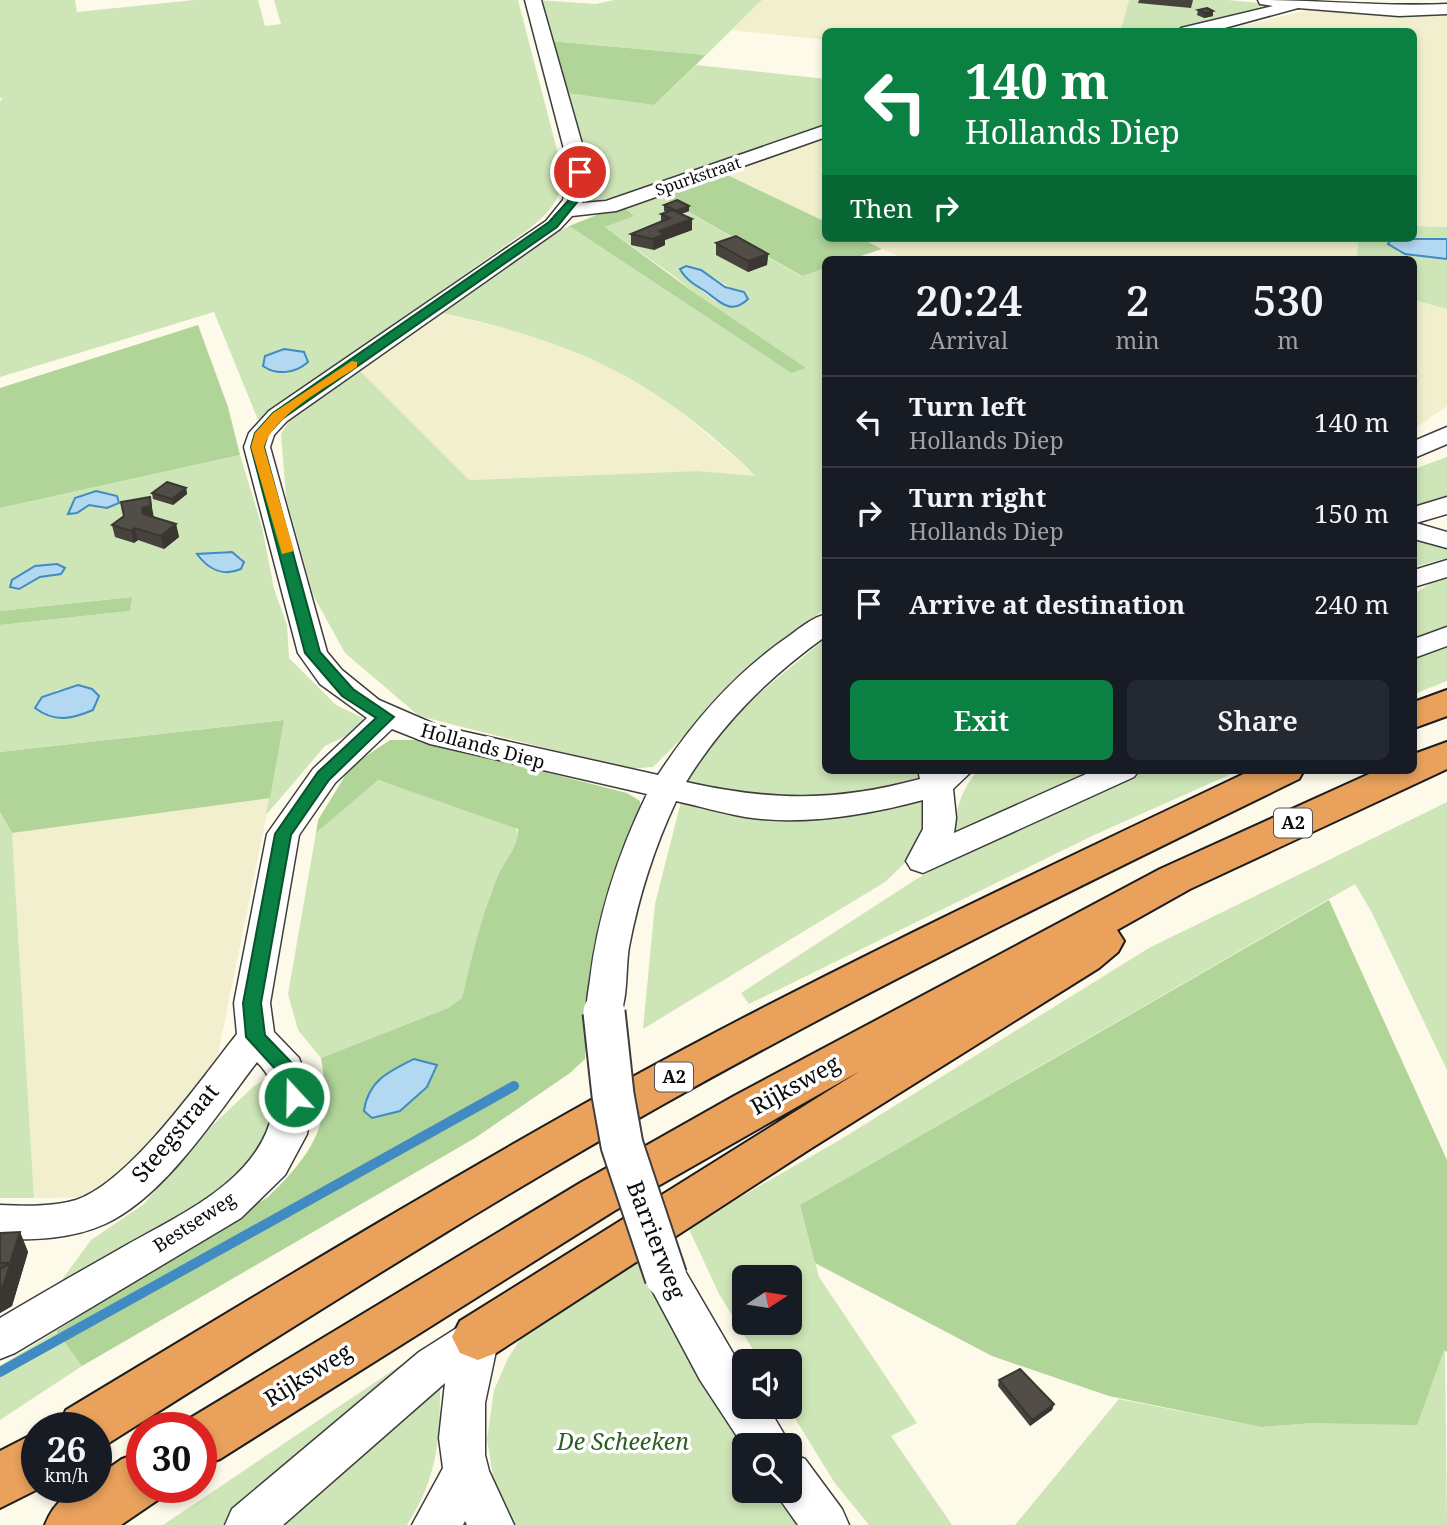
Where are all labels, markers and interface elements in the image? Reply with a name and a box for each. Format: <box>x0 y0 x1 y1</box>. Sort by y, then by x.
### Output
text: 140 m <box>965 47 1109 113</box>
icon: left <box>850 56 941 147</box>
text: Hollands Diep <box>965 110 1180 153</box>
pin <box>550 142 610 202</box>
street label: Spurkstraat <box>652 151 744 201</box>
icon: arrive <box>561 153 599 191</box>
icon: right <box>927 189 965 227</box>
text: Then <box>850 190 913 226</box>
text: 20:24 <box>915 271 1022 328</box>
text: 2 <box>1126 271 1149 328</box>
text: 530 <box>1253 271 1324 328</box>
text: Arrival <box>929 324 1008 356</box>
text: min <box>1116 324 1160 356</box>
text: m <box>1277 324 1299 356</box>
text: Turn left <box>909 388 1026 424</box>
icon: left <box>850 403 888 441</box>
text: 140 m <box>1314 404 1389 440</box>
text: Hollands Diep <box>909 424 1064 456</box>
text: Turn right <box>909 479 1046 515</box>
icon: right <box>850 494 888 532</box>
text: 150 m <box>1314 495 1389 531</box>
text: Hollands Diep <box>909 515 1064 547</box>
icon: arrive <box>850 585 888 623</box>
text: Arrive at destination <box>909 586 1185 622</box>
text: 240 m <box>1314 586 1389 622</box>
button: Exit <box>850 680 1113 760</box>
button: Share <box>1127 680 1389 760</box>
street label: Hollands Diep <box>418 717 548 775</box>
road number: A2 <box>1274 808 1312 838</box>
street label: Rijksweg <box>744 1046 846 1122</box>
position arrow <box>257 1060 331 1134</box>
road number: A2 <box>655 1062 693 1092</box>
street label: Steegstraat <box>123 1076 225 1189</box>
street label: Barrierweg <box>620 1176 694 1304</box>
street label: Bestseweg <box>148 1186 240 1258</box>
north arrow <box>732 1265 802 1335</box>
map controls <box>732 1265 802 1503</box>
street label: Rijksweg <box>258 1334 358 1414</box>
button: sound <box>732 1349 802 1419</box>
speed limit sign: 30 <box>126 1412 217 1503</box>
text: 26 <box>47 1425 86 1472</box>
park label: De Scheeken <box>556 1425 689 1457</box>
button: search <box>732 1433 802 1503</box>
text: km/h <box>44 1463 89 1487</box>

